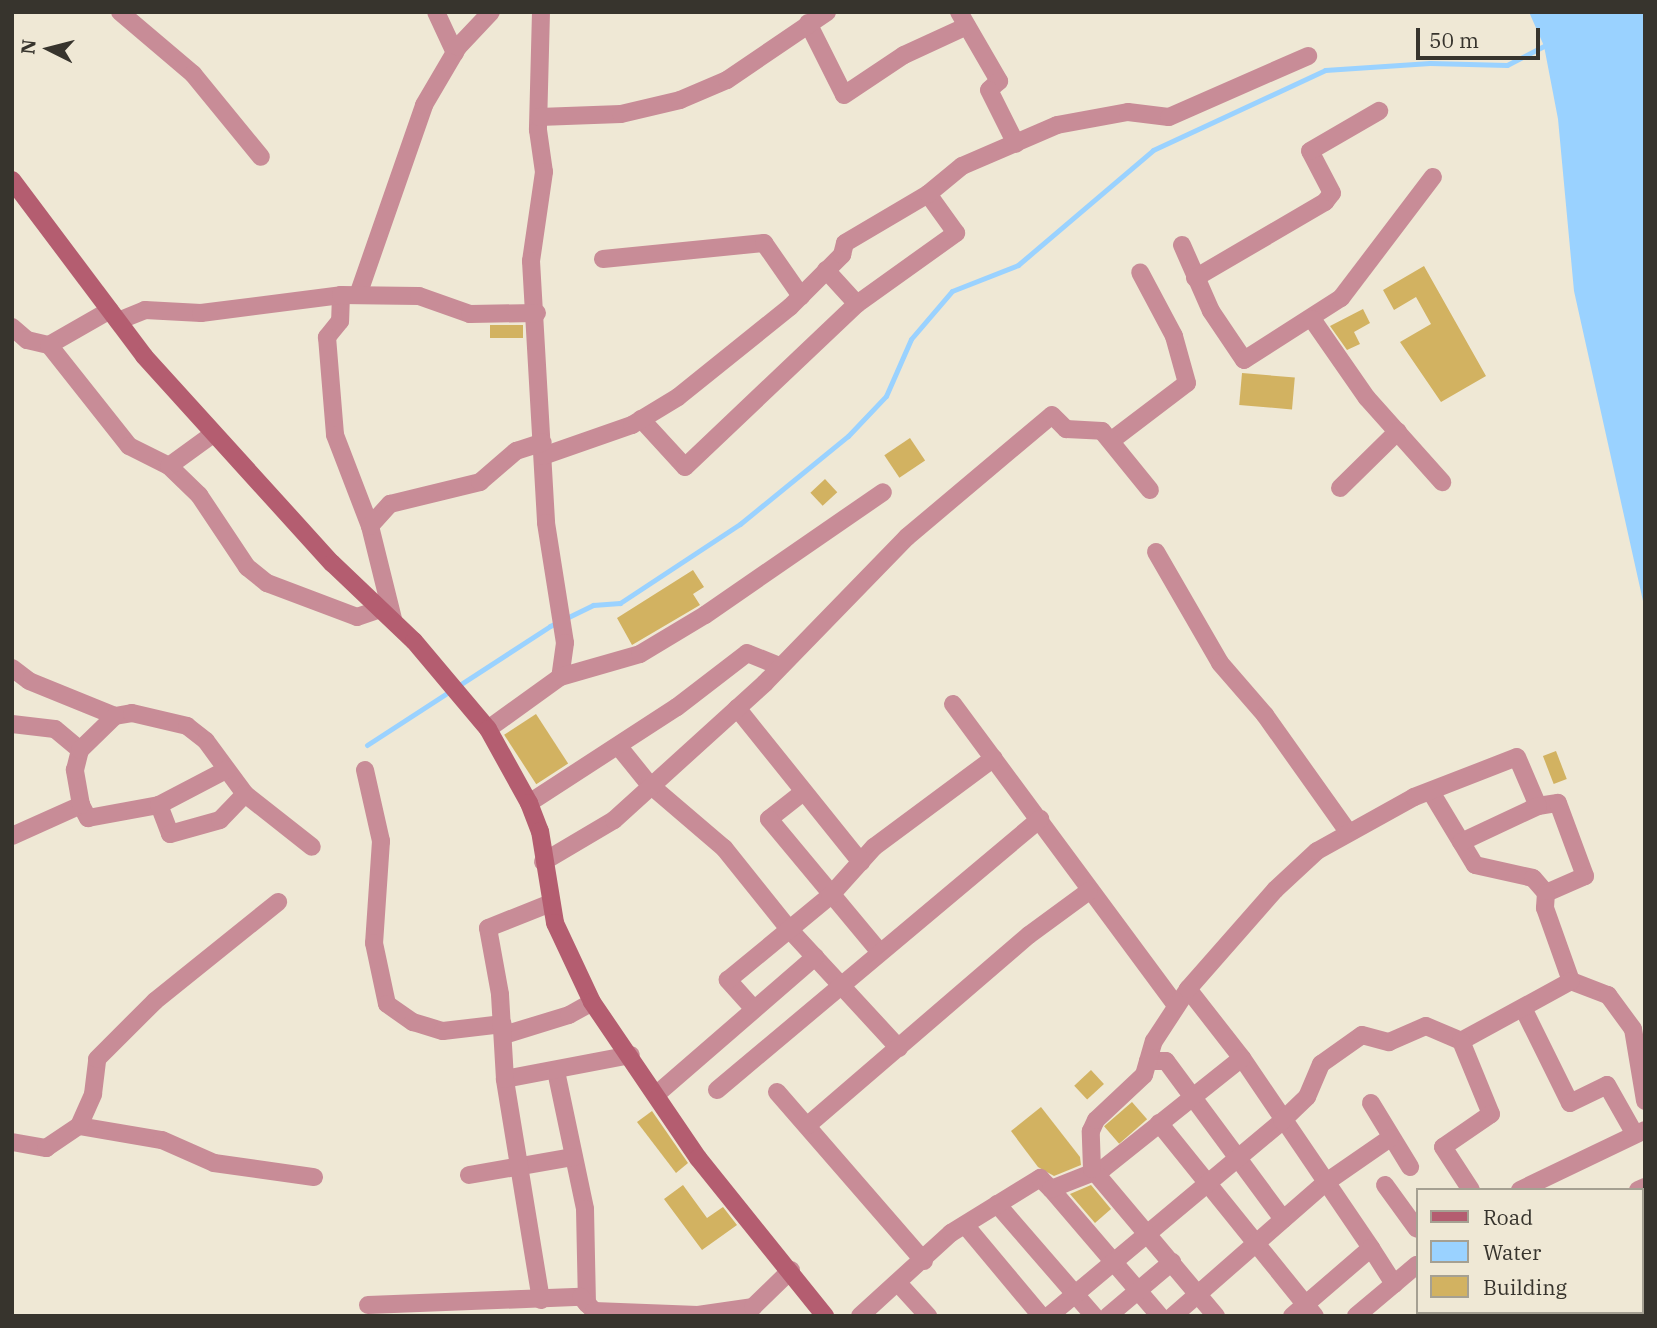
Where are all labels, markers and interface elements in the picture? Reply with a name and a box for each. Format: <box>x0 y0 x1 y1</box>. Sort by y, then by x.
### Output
north arrow <box>14 14 84 84</box>
scale bar <box>1419 14 1543 58</box>
text: 50 m <box>1429 26 1479 54</box>
text: N <box>15 38 41 56</box>
legend <box>1416 1188 1643 1314</box>
text: Road <box>1483 1203 1533 1231</box>
text: Water <box>1483 1238 1541 1266</box>
text: Building <box>1483 1273 1567 1301</box>

